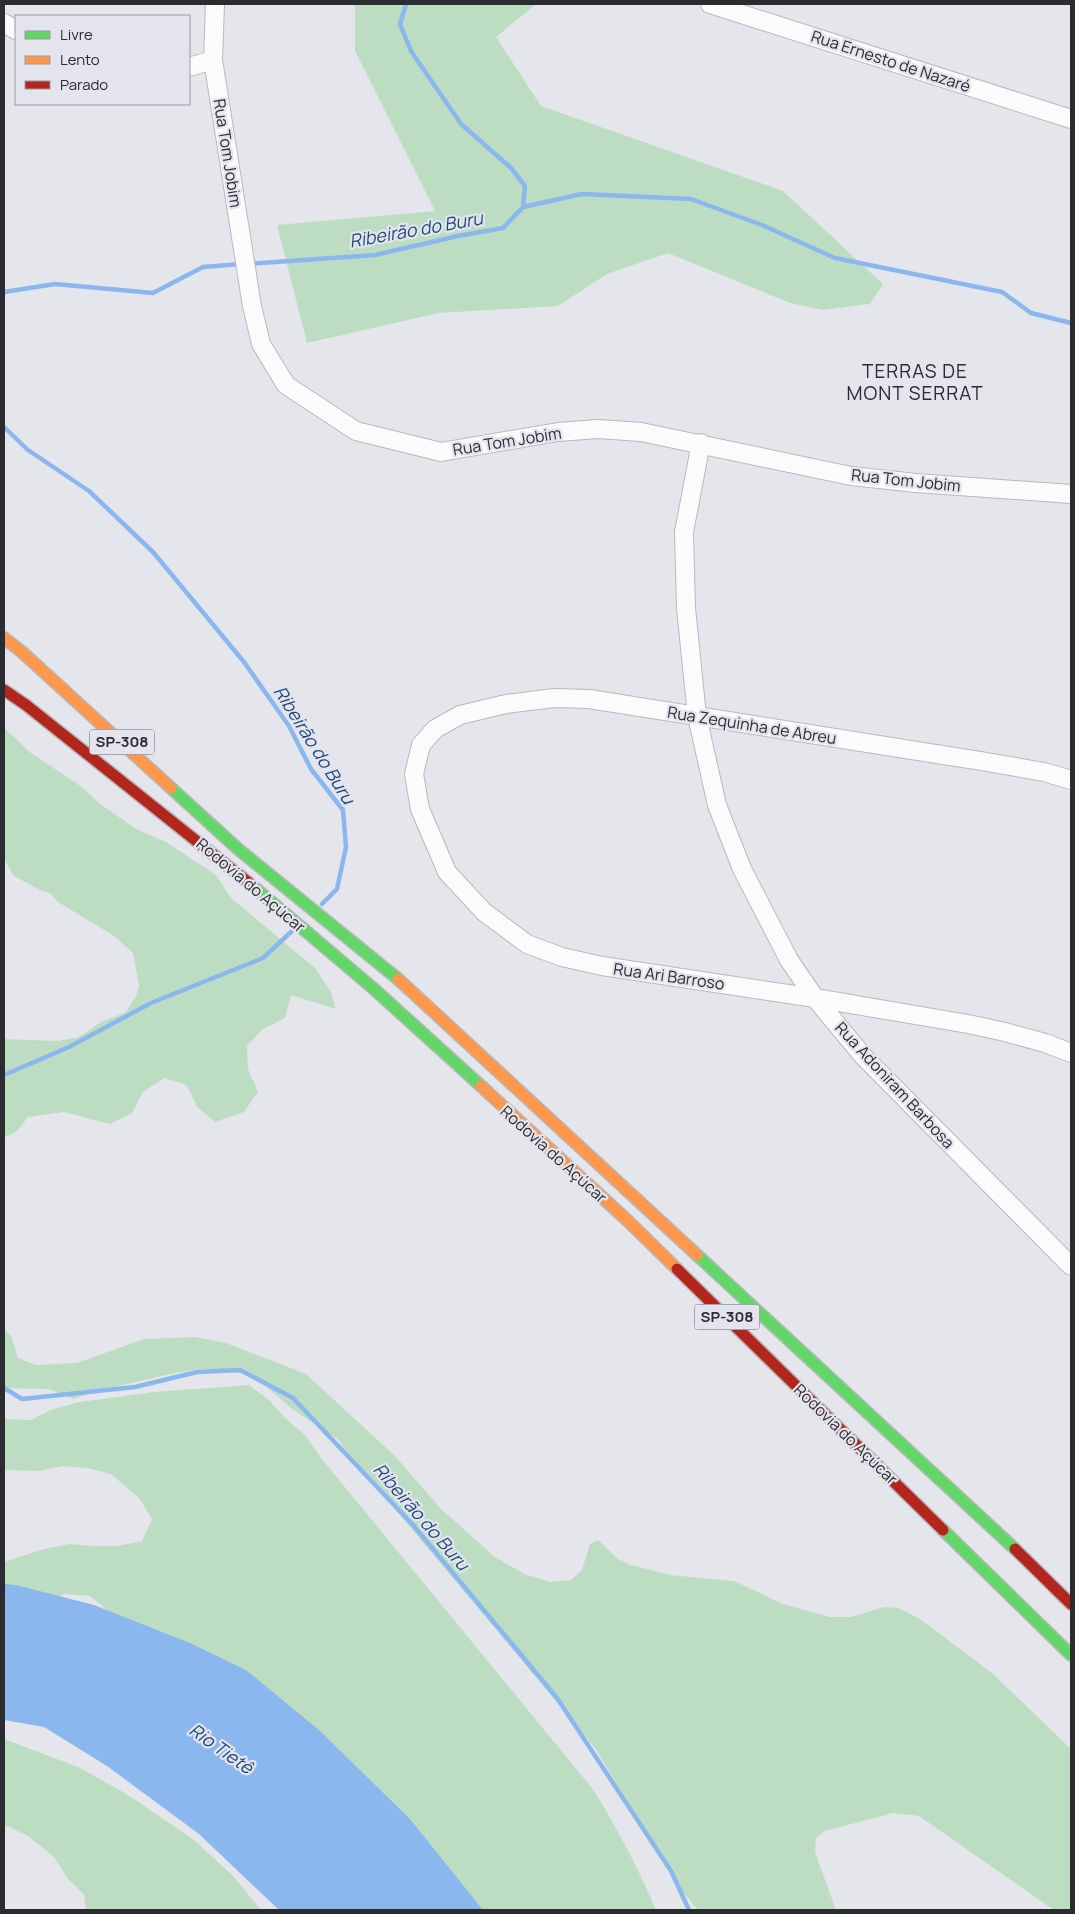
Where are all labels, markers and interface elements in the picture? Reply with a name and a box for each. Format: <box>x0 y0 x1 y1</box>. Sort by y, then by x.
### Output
legend <box>15 15 190 105</box>
text: Livre <box>60 24 93 45</box>
street label: Rua Ernesto de Nazaré <box>808 25 974 97</box>
text: Lento <box>60 49 100 70</box>
text: Parado <box>60 74 108 95</box>
street label: Rua Tom Jobim <box>209 97 247 209</box>
water label: Ribeirão do Buru <box>347 205 486 253</box>
district label: TERRAS DE MONT SERRAT <box>846 358 984 406</box>
street label: Rua Tom Jobim <box>451 422 563 460</box>
street label: Rua Tom Jobim <box>850 463 962 497</box>
water label: Ribeirão do Buru <box>269 681 362 809</box>
street label: Rua Zequinha de Abreu <box>666 701 838 749</box>
road number: SP-308 <box>90 730 154 754</box>
street label: Rodovia do Açúcar <box>192 833 310 937</box>
street label: Rua Ari Barroso <box>612 957 726 995</box>
street label: Rua Adoniram Barbosa <box>830 1017 960 1153</box>
street label: Rodovia do Açúcar <box>496 1100 612 1208</box>
road number: SP-308 <box>694 1304 760 1330</box>
street label: Rodovia do Açúcar <box>789 1379 903 1489</box>
water label: Ribeirão do Buru <box>368 1457 476 1576</box>
water label: Rio Tietê <box>185 1717 260 1780</box>

